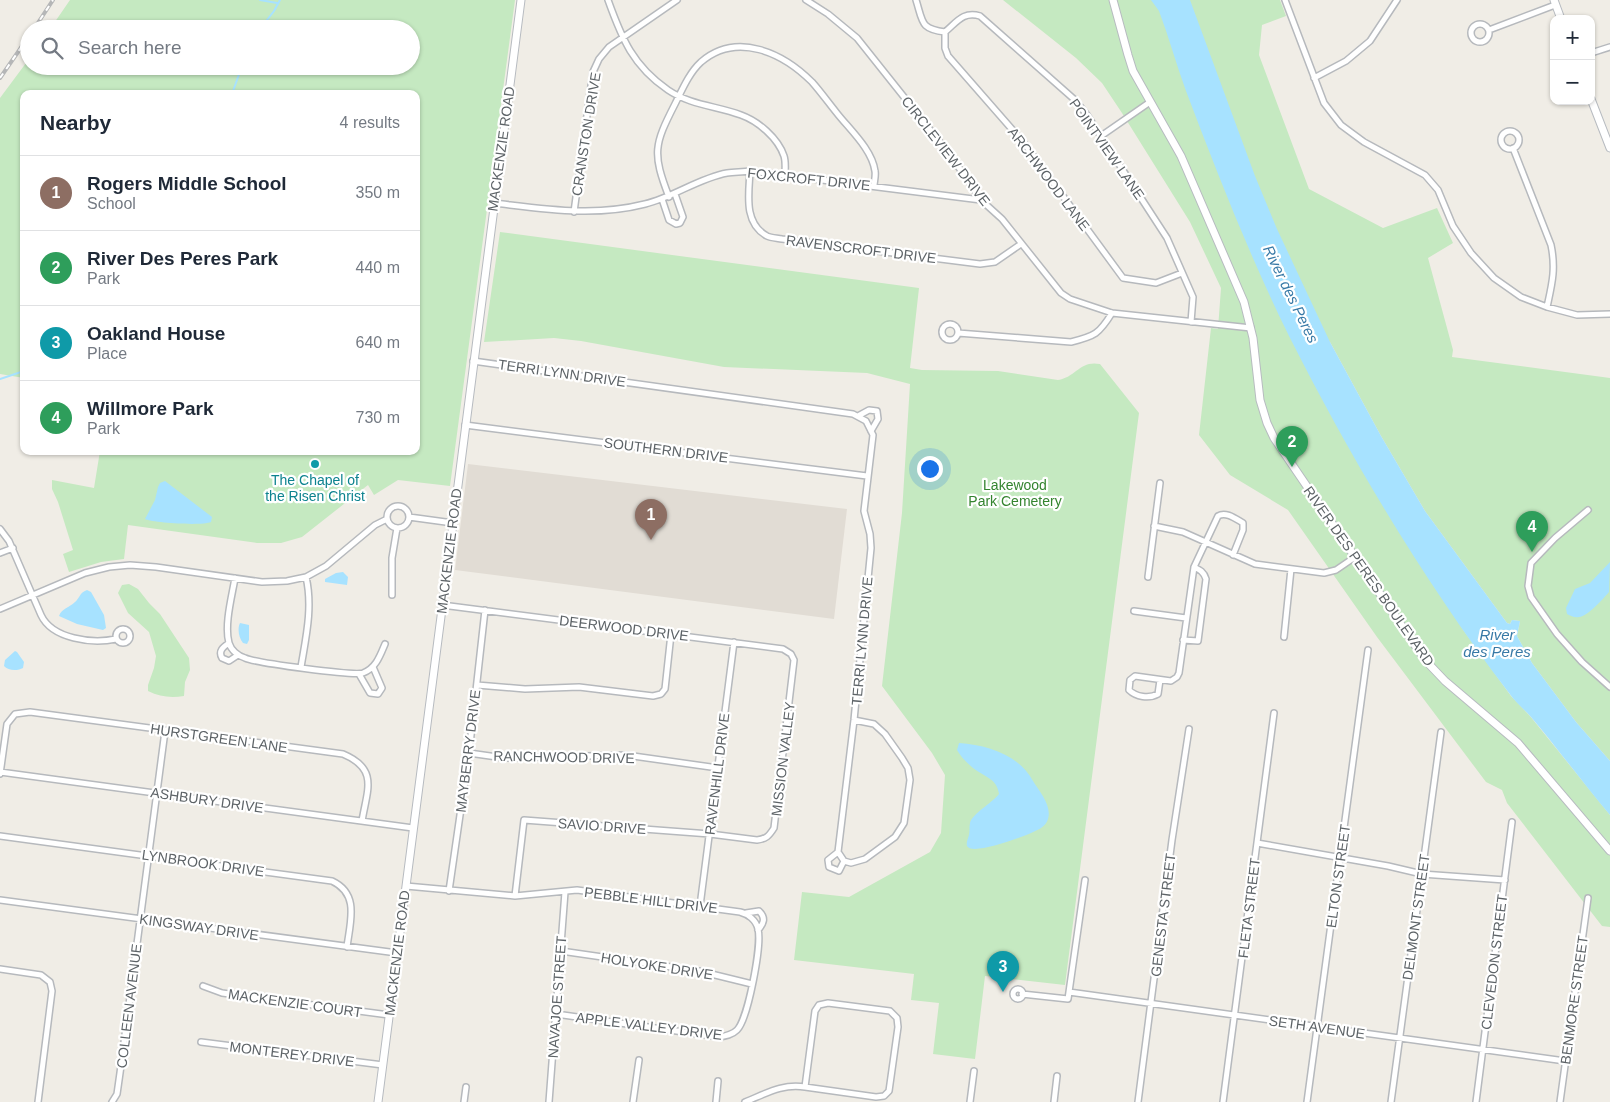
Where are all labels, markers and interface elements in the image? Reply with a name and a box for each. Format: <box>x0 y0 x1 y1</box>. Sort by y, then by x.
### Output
map controls <box>1550 15 1595 105</box>
button: + <box>1550 15 1595 60</box>
search box <box>20 20 420 75</box>
icon: search <box>38 34 66 62</box>
text: Search here <box>78 37 182 58</box>
button: − <box>1550 60 1595 105</box>
street label: CRANSTON DRIVE <box>568 71 604 197</box>
street label: MACKENZIE ROAD <box>484 85 518 213</box>
street label: CIRCLEVIEW DRIVE <box>899 93 993 209</box>
street label: POINTVIEW LANE <box>1066 96 1148 202</box>
text: Nearby <box>40 111 111 134</box>
text: 4 results <box>340 114 400 131</box>
street label: ARCHWOOD LANE <box>1005 124 1093 234</box>
street label: FOXCROFT DRIVE <box>747 165 871 193</box>
text: Rogers Middle School <box>87 173 287 194</box>
text: 1 <box>52 184 60 201</box>
text: 350 m <box>356 184 400 201</box>
text: School <box>87 195 136 212</box>
street label: RAVENSCROFT DRIVE <box>785 232 937 266</box>
water label: River des Peres <box>1260 242 1322 346</box>
text: River Des Peres Park <box>87 248 278 269</box>
text: 2 <box>52 259 60 276</box>
text: 440 m <box>356 259 400 276</box>
text: Park <box>87 270 120 287</box>
text: Oakland House <box>87 323 225 344</box>
text: 3 <box>52 334 60 351</box>
text: 640 m <box>356 334 400 351</box>
text: Place <box>87 345 127 362</box>
street label: TERRI LYNN DRIVE <box>497 356 627 390</box>
text: Willmore Park <box>87 398 214 419</box>
text: 4 <box>52 409 60 426</box>
text: 730 m <box>356 409 400 426</box>
text: Park <box>87 420 120 437</box>
pin: 2 <box>1276 426 1308 467</box>
street label: SOUTHERN DRIVE <box>603 434 729 466</box>
your location <box>917 456 943 482</box>
marker: The Chapel of the Risen Christ <box>309 458 321 470</box>
place label: The Chapel of the Risen Christ <box>265 472 365 504</box>
park label: Lakewood Park Cemetery <box>968 477 1062 509</box>
street label: RIVER DES PERES BOULEVARD <box>1300 483 1438 669</box>
street label: MACKENZIE ROAD <box>433 487 465 615</box>
pin: 1 <box>635 499 667 540</box>
pin: 4 <box>1516 511 1548 552</box>
street label: TERRI LYNN DRIVE <box>848 576 876 706</box>
street label: DEERWOOD DRIVE <box>558 612 690 644</box>
water label: River des Peres <box>1463 626 1531 660</box>
street label: MAYBERRY DRIVE <box>453 689 483 813</box>
street label: MISSION VALLEY <box>768 700 798 817</box>
street label: RAVENHILL DRIVE <box>702 712 732 836</box>
street label: HURSTGREEN LANE <box>149 720 289 756</box>
street label: RANCHWOOD DRIVE <box>493 748 635 766</box>
street label: ASHBURY DRIVE <box>150 784 264 816</box>
street label: SAVIO DRIVE <box>557 815 647 837</box>
street label: ELTON STREET <box>1323 823 1353 929</box>
street label: LYNBROOK DRIVE <box>141 846 265 880</box>
street label: GENESTA STREET <box>1147 852 1179 978</box>
street label: DELMONT STREET <box>1399 852 1433 981</box>
street label: FLETA STREET <box>1235 857 1263 959</box>
street label: PEBBLE HILL DRIVE <box>583 884 719 916</box>
street label: MACKENZIE ROAD <box>381 889 413 1017</box>
street label: CLEVEDON STREET <box>1478 893 1510 1031</box>
street label: KINGSWAY DRIVE <box>138 911 260 943</box>
street label: BENMORE STREET <box>1557 934 1591 1065</box>
street label: NAVAJOE STREET <box>545 935 569 1059</box>
street label: COLLEEN AVENUE <box>113 943 145 1069</box>
street label: HOLYOKE DRIVE <box>600 949 714 983</box>
pin: 3 <box>987 951 1019 992</box>
street label: MACKENZIE COURT <box>227 986 363 1020</box>
street label: APPLE VALLEY DRIVE <box>575 1009 723 1043</box>
street label: SETH AVENUE <box>1268 1012 1366 1042</box>
street label: MONTEREY DRIVE <box>229 1038 355 1070</box>

